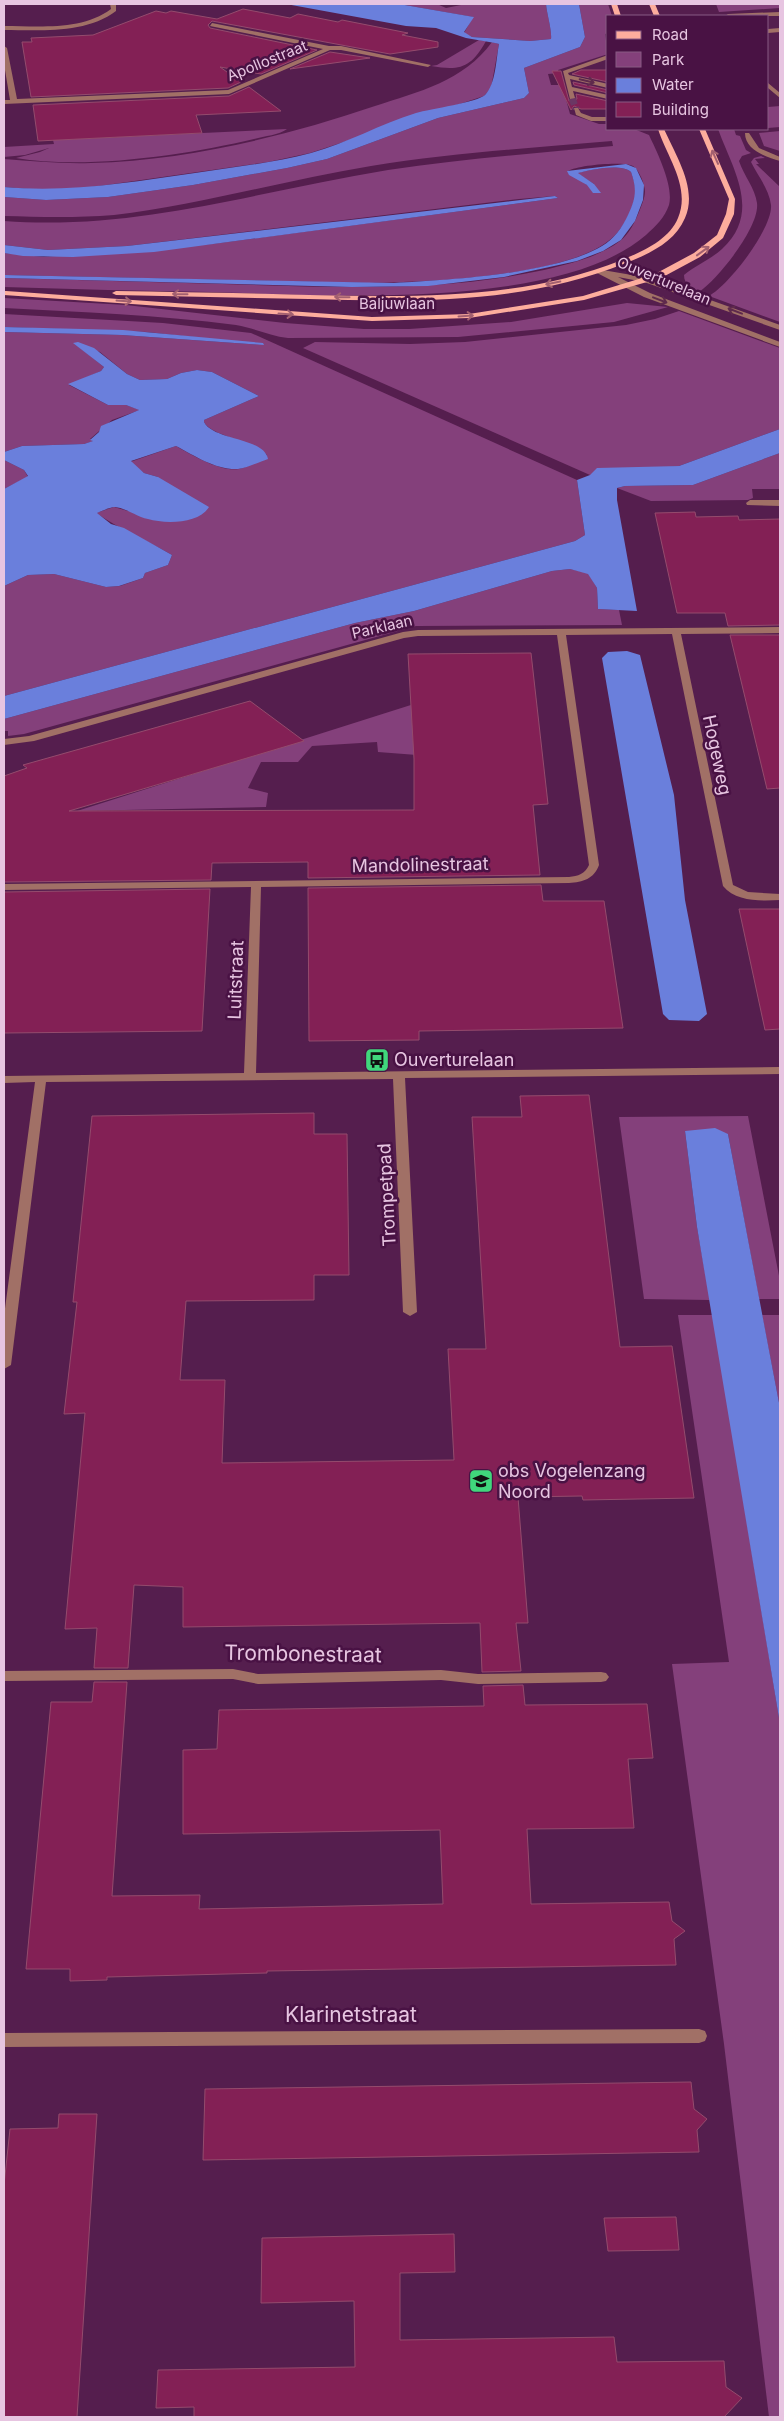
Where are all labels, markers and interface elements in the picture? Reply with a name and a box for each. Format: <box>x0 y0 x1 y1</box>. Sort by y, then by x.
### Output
legend <box>606 15 769 130</box>
text: Road <box>652 25 688 44</box>
street label: Apollostraat <box>224 36 310 85</box>
text: Park <box>652 50 685 69</box>
text: Water <box>652 75 694 94</box>
one-way arrow <box>578 77 594 86</box>
text: Building <box>652 100 709 119</box>
one-way arrow <box>710 150 720 165</box>
one-way arrow <box>696 246 710 256</box>
street label: Ouverturelaan <box>614 252 714 309</box>
one-way arrow <box>546 279 562 288</box>
one-way arrow <box>172 289 188 299</box>
one-way arrow <box>335 292 351 302</box>
street label: Baljuwlaan <box>359 294 435 313</box>
one-way arrow <box>652 296 667 305</box>
one-way arrow <box>116 297 132 306</box>
one-way arrow <box>727 306 743 315</box>
one-way arrow <box>278 309 294 319</box>
one-way arrow <box>458 311 474 320</box>
street label: Parklaan <box>350 610 414 643</box>
street label: Hogeweg <box>699 713 736 797</box>
street label: Mandolinestraat <box>351 853 489 876</box>
street label: Luitstraat <box>224 940 247 1020</box>
bus stop icon: Ouverturelaan <box>364 1047 390 1073</box>
place label: Ouverturelaan <box>394 1049 514 1070</box>
street label: Trompetpad <box>373 1143 400 1247</box>
place label: obs Vogelenzang Noord <box>498 1460 645 1502</box>
school or university icon: obs Vogelenzang Noord <box>468 1468 494 1494</box>
street label: Trombonestraat <box>224 1640 382 1667</box>
street label: Klarinetstraat <box>285 2002 417 2027</box>

